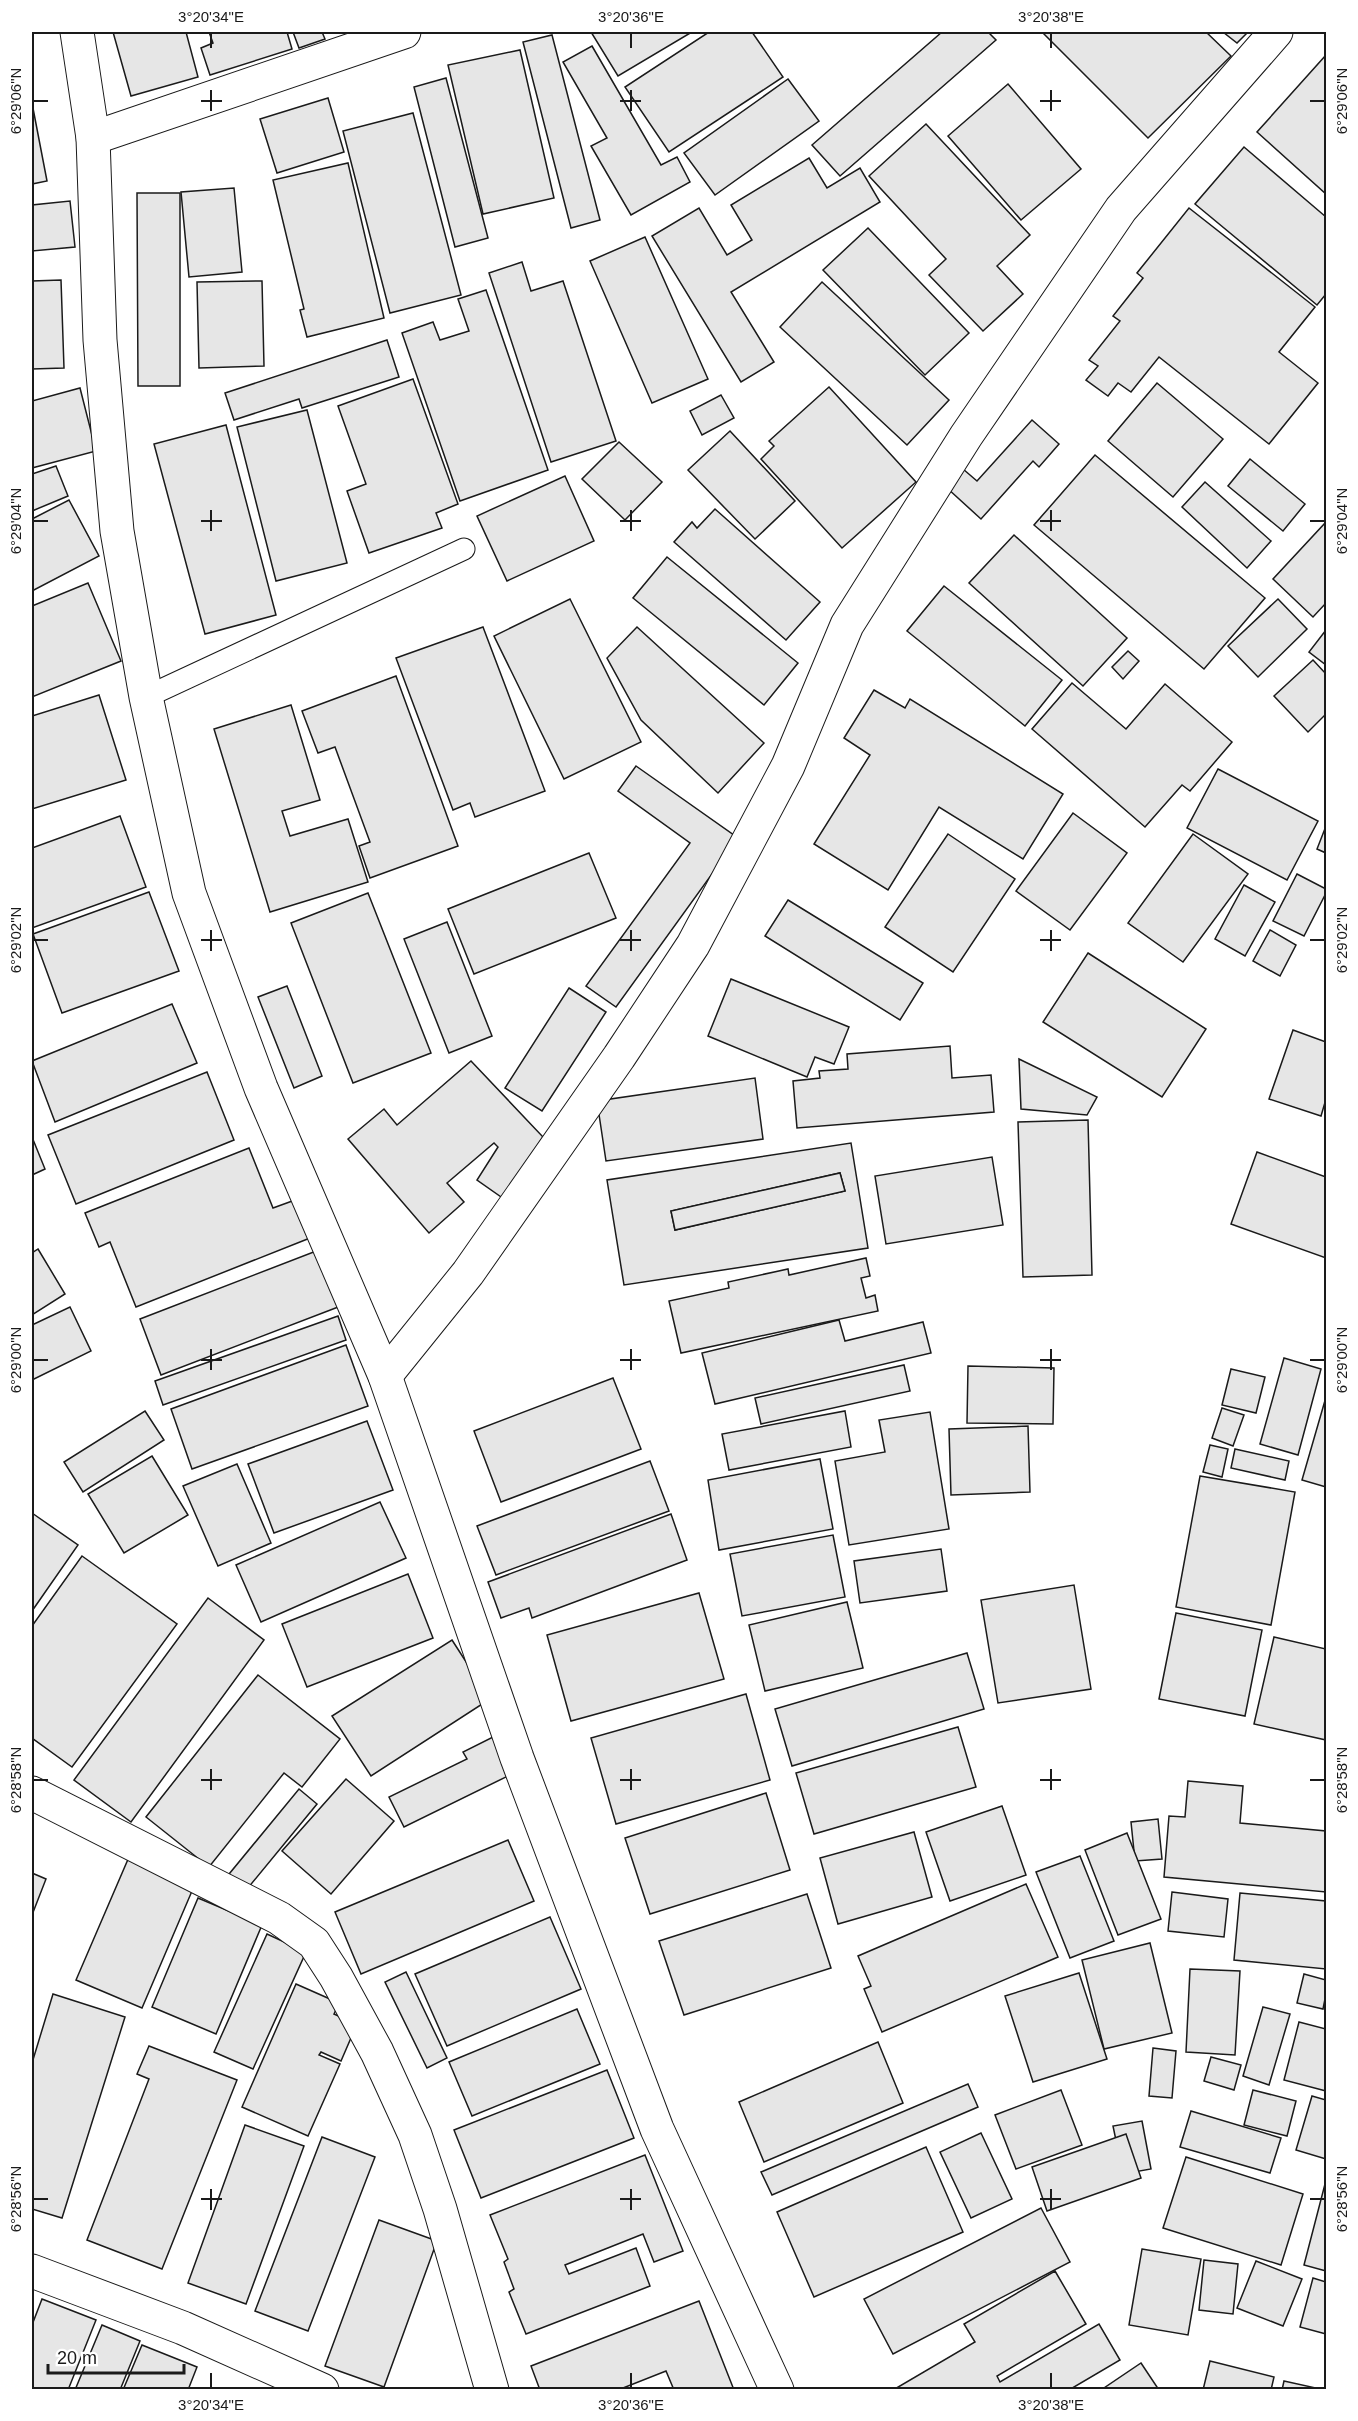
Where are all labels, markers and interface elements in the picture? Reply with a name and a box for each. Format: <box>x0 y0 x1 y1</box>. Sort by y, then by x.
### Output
text: 3°20'34"E <box>178 8 244 25</box>
text: 3°20'36"E <box>598 8 664 25</box>
text: 3°20'38"E <box>1018 8 1084 25</box>
text: 6°29'06"N <box>7 68 24 134</box>
text: 6°29'06"N <box>1333 68 1350 134</box>
text: 6°29'04"N <box>7 488 24 554</box>
text: 6°29'04"N <box>1333 488 1350 554</box>
text: 6°29'02"N <box>7 907 24 973</box>
text: 6°29'02"N <box>1333 907 1350 973</box>
text: 6°29'00"N <box>7 1327 24 1393</box>
text: 6°29'00"N <box>1333 1327 1350 1393</box>
text: 6°28'58"N <box>7 1747 24 1813</box>
text: 6°28'58"N <box>1333 1747 1350 1813</box>
text: 6°28'56"N <box>7 2166 24 2232</box>
text: 6°28'56"N <box>1333 2166 1350 2232</box>
scale bar <box>48 2337 184 2375</box>
text: 20 m <box>57 2348 97 2368</box>
text: 3°20'34"E <box>178 2396 244 2413</box>
text: 3°20'36"E <box>598 2396 664 2413</box>
text: 3°20'38"E <box>1018 2396 1084 2413</box>

